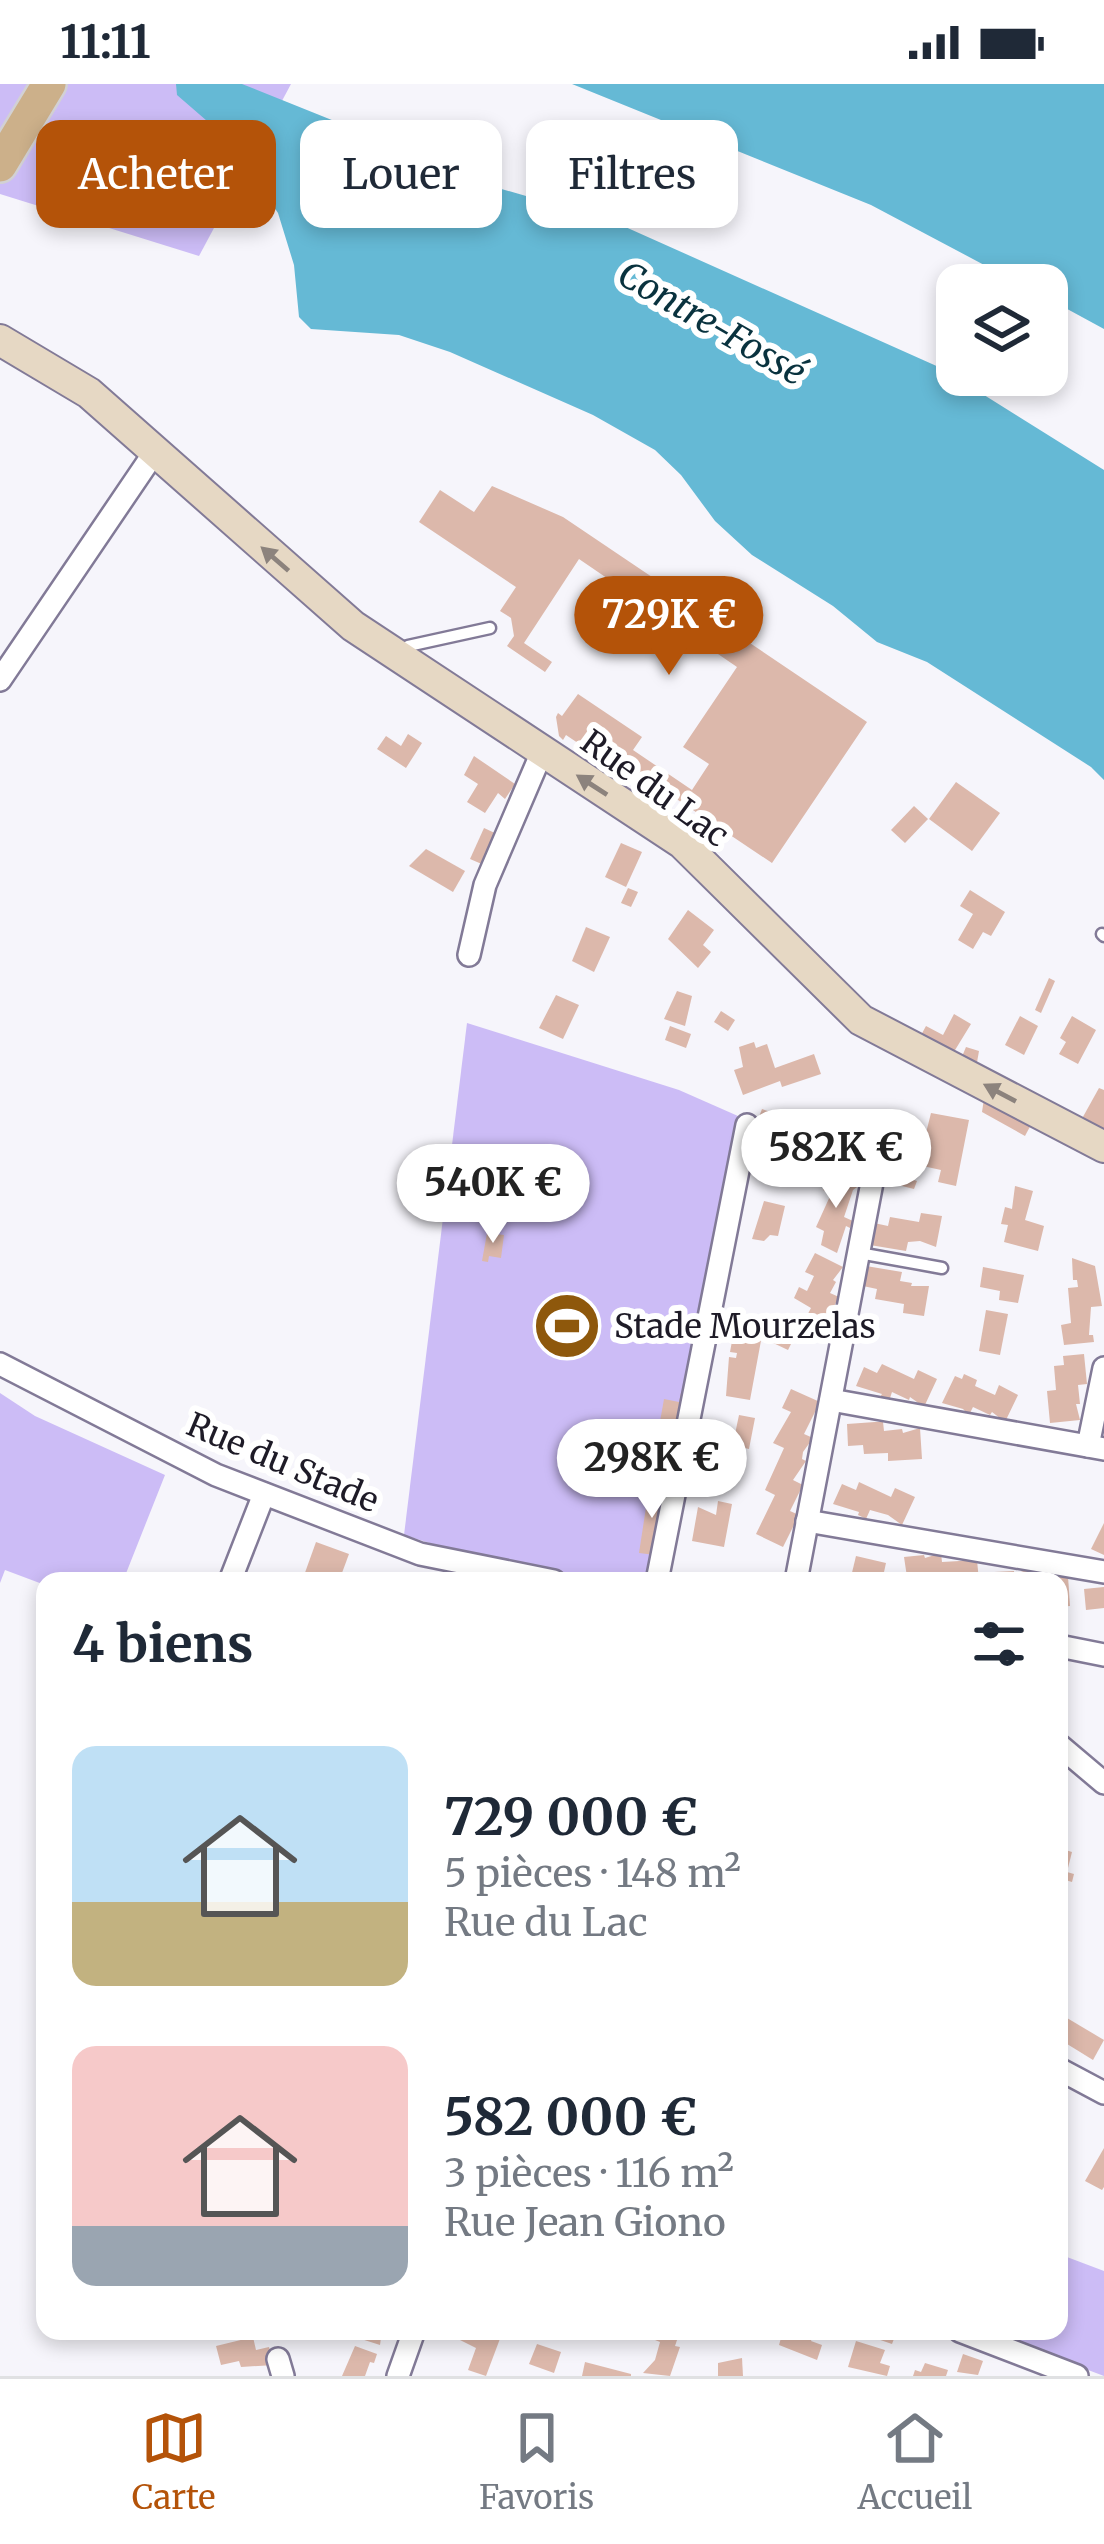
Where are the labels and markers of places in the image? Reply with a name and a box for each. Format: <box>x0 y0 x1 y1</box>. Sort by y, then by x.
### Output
pin: 729K € <box>571 576 767 678</box>
pin: 582K € <box>738 1109 934 1211</box>
pin: 540K € <box>395 1144 591 1246</box>
sports icon: Stade Mourzelas <box>532 1291 602 1361</box>
place label: Stade Mourzelas <box>614 1306 876 1347</box>
pin: 298K € <box>554 1419 750 1521</box>

